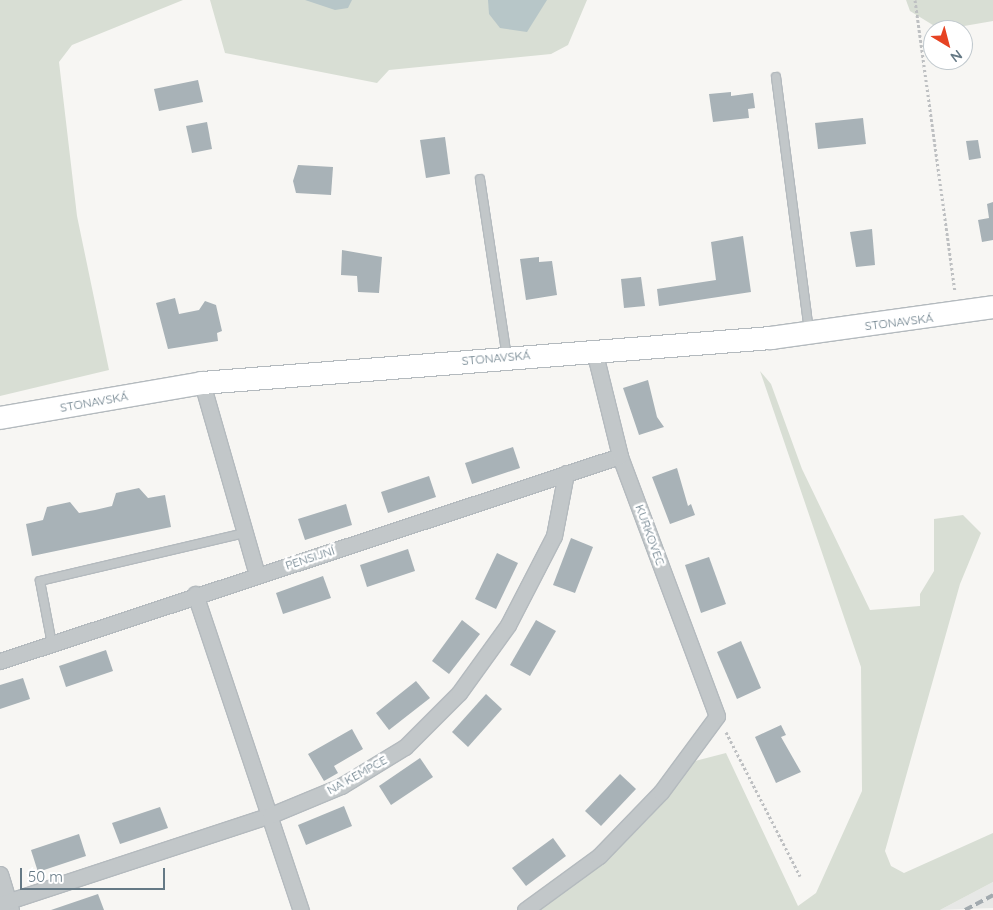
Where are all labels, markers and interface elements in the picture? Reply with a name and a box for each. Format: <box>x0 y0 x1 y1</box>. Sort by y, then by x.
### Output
north arrow <box>923 20 973 70</box>
text: N <box>947 46 966 66</box>
street label: STONAVSKÁ <box>864 311 934 333</box>
street label: STONAVSKÁ <box>461 348 531 368</box>
street label: STONAVSKÁ <box>59 389 129 415</box>
street label: KURKOVEC <box>632 502 668 568</box>
street label: PENSIJNÍ <box>284 543 336 573</box>
street label: NA KEMPCE <box>324 753 390 797</box>
scale bar <box>22 858 168 890</box>
text: 50 m <box>28 867 63 886</box>

